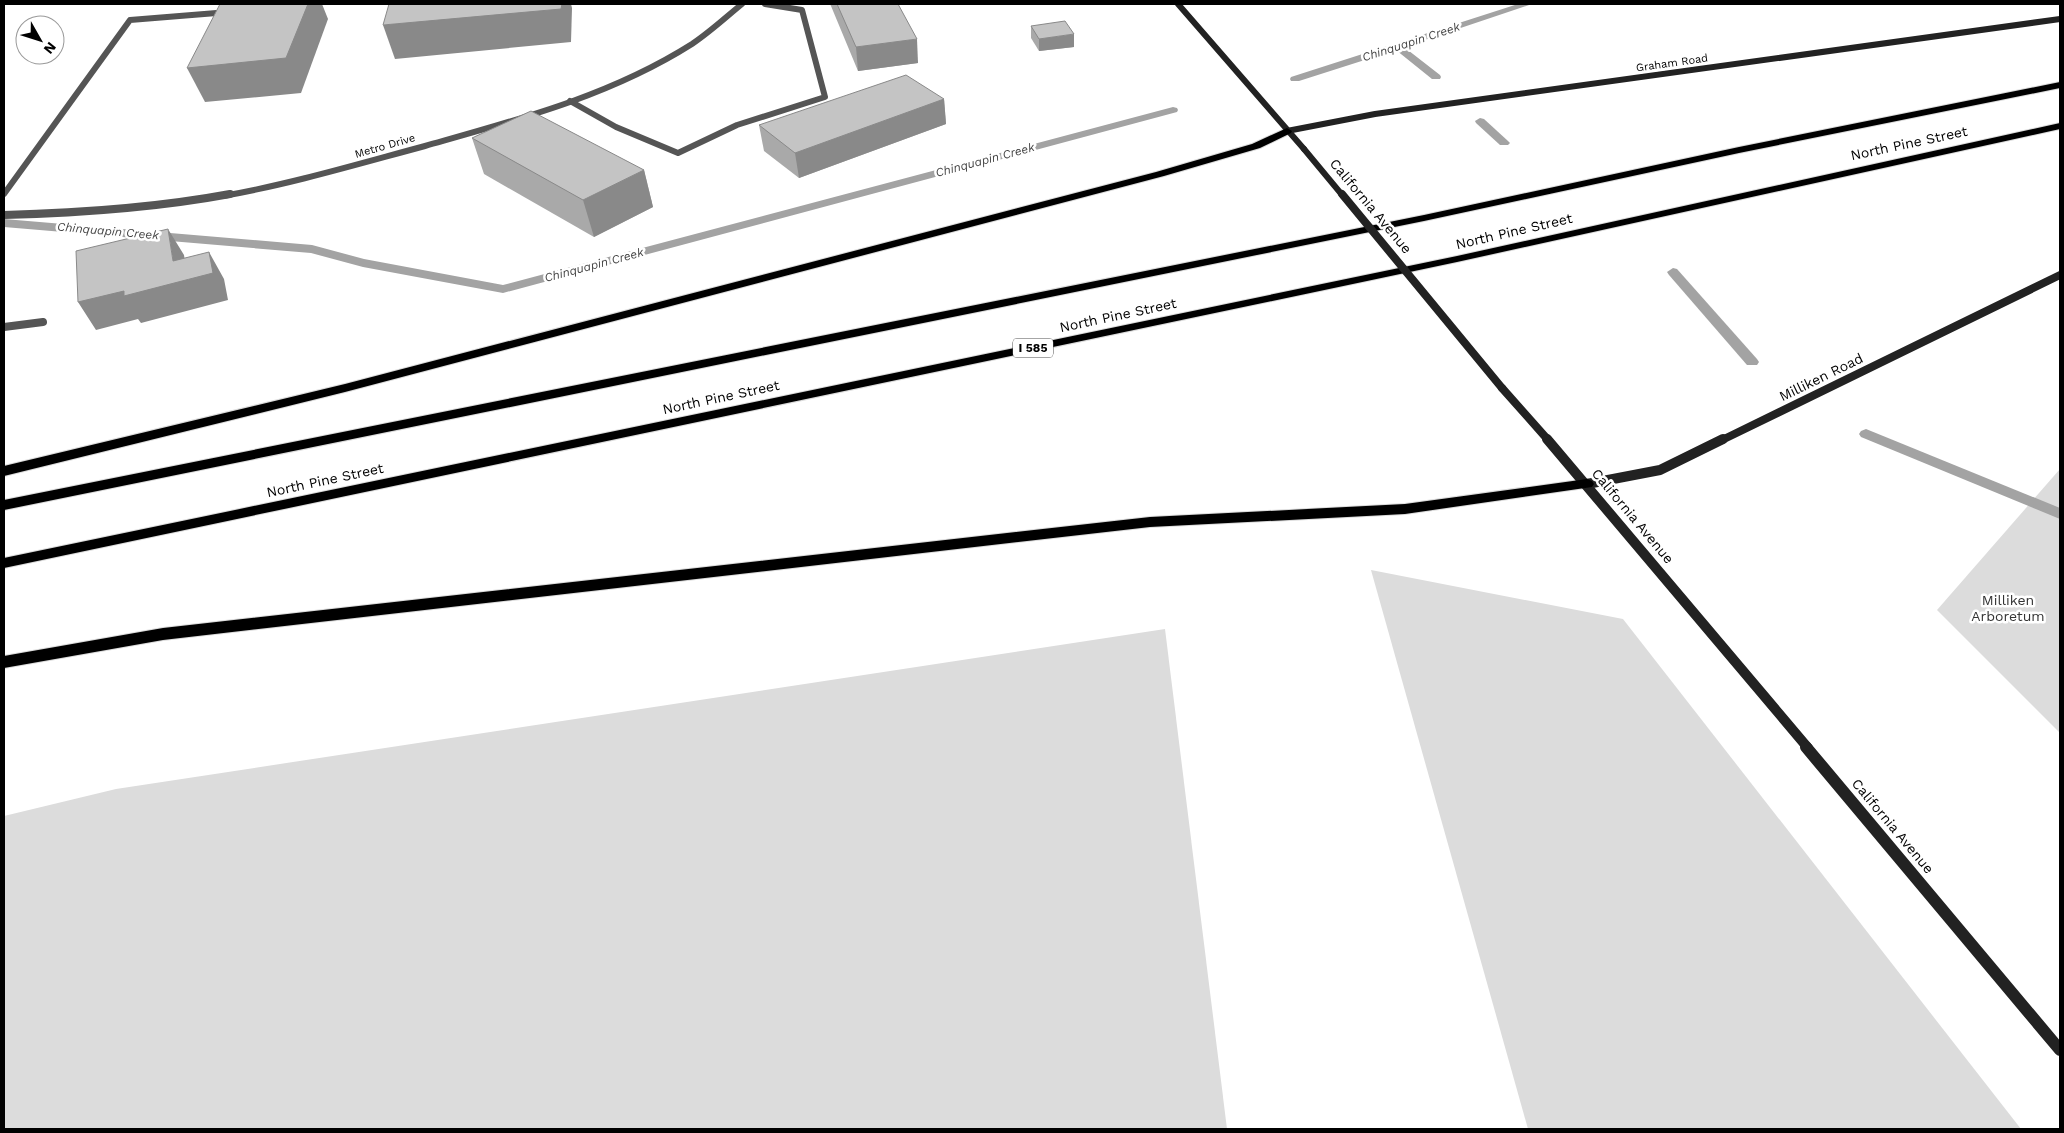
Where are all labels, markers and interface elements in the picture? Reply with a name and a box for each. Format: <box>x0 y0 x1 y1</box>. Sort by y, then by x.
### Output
north arrow <box>15 15 65 65</box>
water label: Chinquapin Creek <box>1360 19 1462 64</box>
text: N <box>41 39 60 57</box>
street label: Graham Road <box>1635 52 1709 74</box>
street label: North Pine Street <box>1849 123 1969 163</box>
street label: Metro Drive <box>353 131 417 161</box>
water label: Chinquapin Creek <box>934 140 1036 180</box>
street label: California Avenue <box>1327 155 1415 257</box>
street label: North Pine Street <box>1454 210 1574 252</box>
water label: Chinquapin Creek <box>57 220 160 242</box>
water label: Chinquapin Creek <box>543 245 645 285</box>
street label: North Pine Street <box>1058 295 1178 335</box>
road number: I 585 <box>1013 338 1053 358</box>
street label: Milliken Road <box>1776 350 1866 404</box>
street label: North Pine Street <box>661 377 781 417</box>
street label: North Pine Street <box>265 460 385 500</box>
street label: California Avenue <box>1589 465 1677 567</box>
park label: Milliken Arboretum <box>1971 592 2045 624</box>
street label: California Avenue <box>1849 775 1937 877</box>

